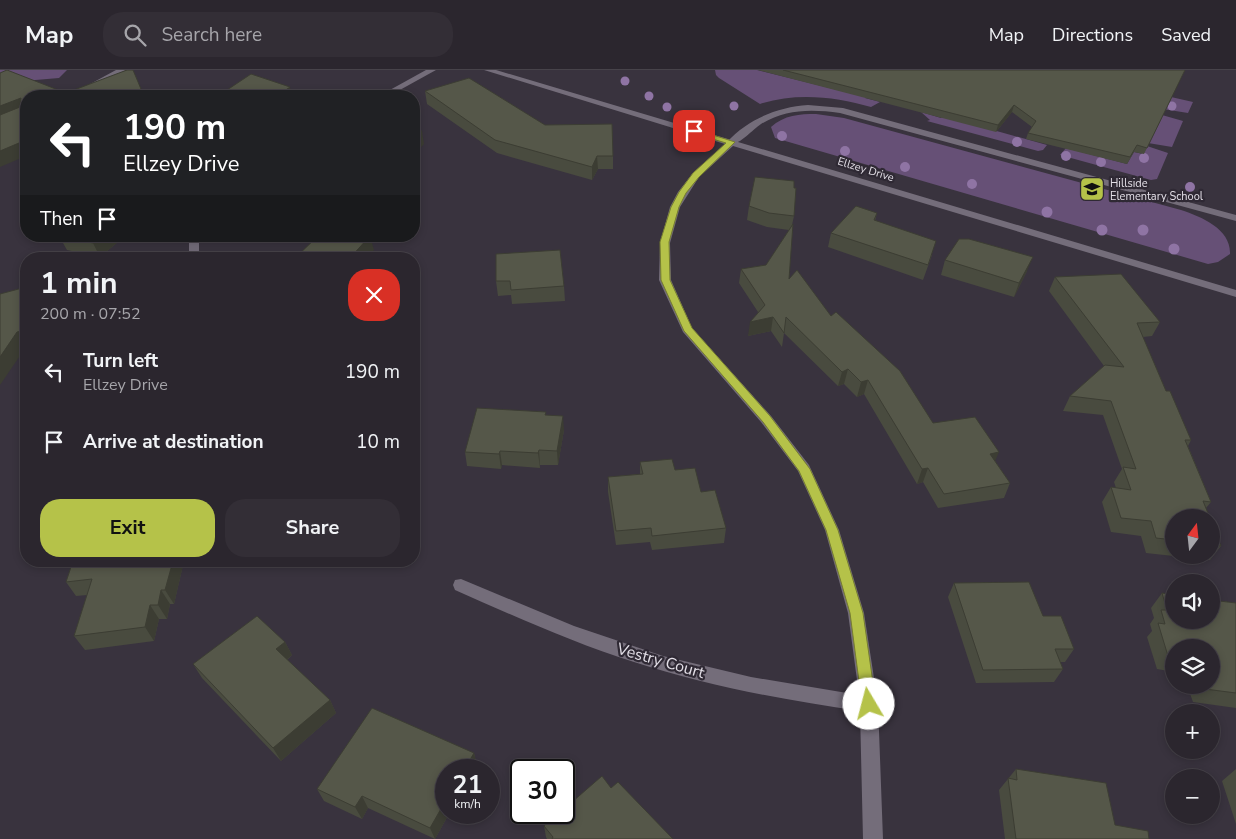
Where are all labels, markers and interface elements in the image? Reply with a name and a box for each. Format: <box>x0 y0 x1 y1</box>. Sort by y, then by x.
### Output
search box <box>103 12 453 57</box>
text: Map <box>25 19 73 51</box>
icon: search <box>121 21 149 49</box>
text: Search here <box>161 22 262 48</box>
text: Map <box>989 23 1024 47</box>
text: Directions <box>1052 23 1133 47</box>
text: Saved <box>1161 23 1211 47</box>
text: 190 m <box>123 104 226 151</box>
icon: left <box>40 110 105 175</box>
pin <box>673 110 715 152</box>
icon: arrive <box>680 117 708 145</box>
text: Ellzey Drive <box>123 149 240 179</box>
street label: Ellzey Drive <box>836 154 896 185</box>
school or university icon: Hillside Elementary School <box>1079 176 1105 202</box>
place label: Hillside Elementary School <box>1110 176 1204 204</box>
icon: arrive <box>93 205 121 233</box>
text: Then <box>40 206 83 232</box>
text: 1 min <box>40 263 118 304</box>
button: close <box>348 269 400 321</box>
text: 200 m · 07:52 <box>40 303 141 325</box>
text: Turn left <box>83 348 158 374</box>
icon: left <box>40 358 68 386</box>
text: 190 m <box>345 359 400 385</box>
text: Ellzey Drive <box>83 374 168 396</box>
icon: arrive <box>40 428 68 456</box>
text: Arrive at destination <box>83 429 264 455</box>
text: 10 m <box>356 429 400 455</box>
button: Exit <box>40 499 215 557</box>
button: Share <box>225 499 400 557</box>
north arrow <box>1165 509 1220 564</box>
map controls <box>1165 509 1220 824</box>
button: sound <box>1165 574 1220 629</box>
street label: Vestry Court <box>613 638 707 684</box>
button: layers <box>1165 639 1220 694</box>
position arrow <box>842 677 894 729</box>
button: + <box>1165 704 1220 759</box>
speed limit sign: 30 <box>510 759 575 824</box>
text: 21 <box>452 768 483 802</box>
button: − <box>1165 769 1220 824</box>
text: km/h <box>454 796 481 812</box>

